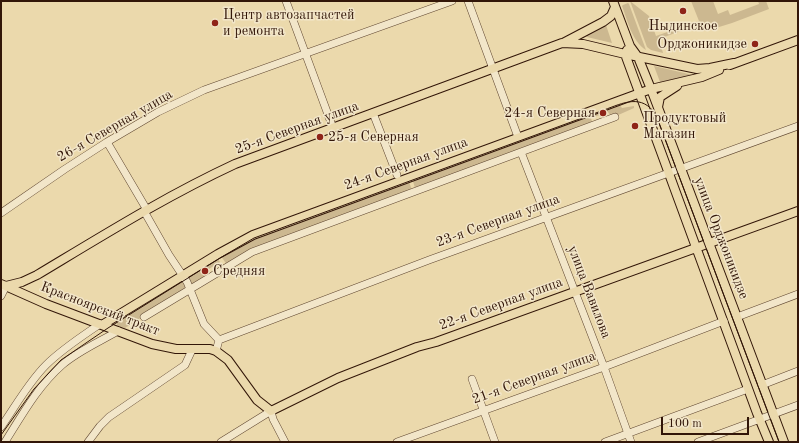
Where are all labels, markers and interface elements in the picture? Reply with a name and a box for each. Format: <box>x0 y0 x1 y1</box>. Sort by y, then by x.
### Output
marker: Ныдинское <box>678 6 688 16</box>
place label: Центр автозапчастей и ремонта <box>223 7 355 40</box>
marker: Центр автозапчастей и ремонта <box>210 18 220 28</box>
place label: Ныдинское <box>649 18 717 34</box>
place label: Орджоникидзе <box>657 36 747 52</box>
marker: Орджоникидзе <box>750 39 760 49</box>
street label: 26-я Северная улица <box>54 86 176 166</box>
street label: 25-я Северная улица <box>233 98 361 158</box>
place label: 24-я Северная <box>504 105 595 121</box>
marker: 24-я Северная <box>598 108 608 118</box>
place label: Продуктовый Магазин <box>643 110 726 142</box>
marker: Продуктовый Магазин <box>630 121 640 131</box>
place label: 25-я Северная <box>328 129 419 145</box>
marker: 25-я Северная <box>315 132 325 142</box>
street label: 24-я Северная улица <box>342 134 470 194</box>
street label: улица Орджоникидзе <box>690 175 752 301</box>
street label: 23-я Северная улица <box>434 191 562 251</box>
street label: улица Вавилова <box>564 243 614 341</box>
place label: Средняя <box>213 263 265 279</box>
marker: Средняя <box>200 266 210 276</box>
street label: 22-я Северная улица <box>437 274 565 334</box>
street label: Красноярский тракт <box>38 279 162 339</box>
street label: 21-я Северная улица <box>470 348 598 408</box>
scale bar <box>663 409 751 435</box>
text: 100 m <box>668 418 702 430</box>

